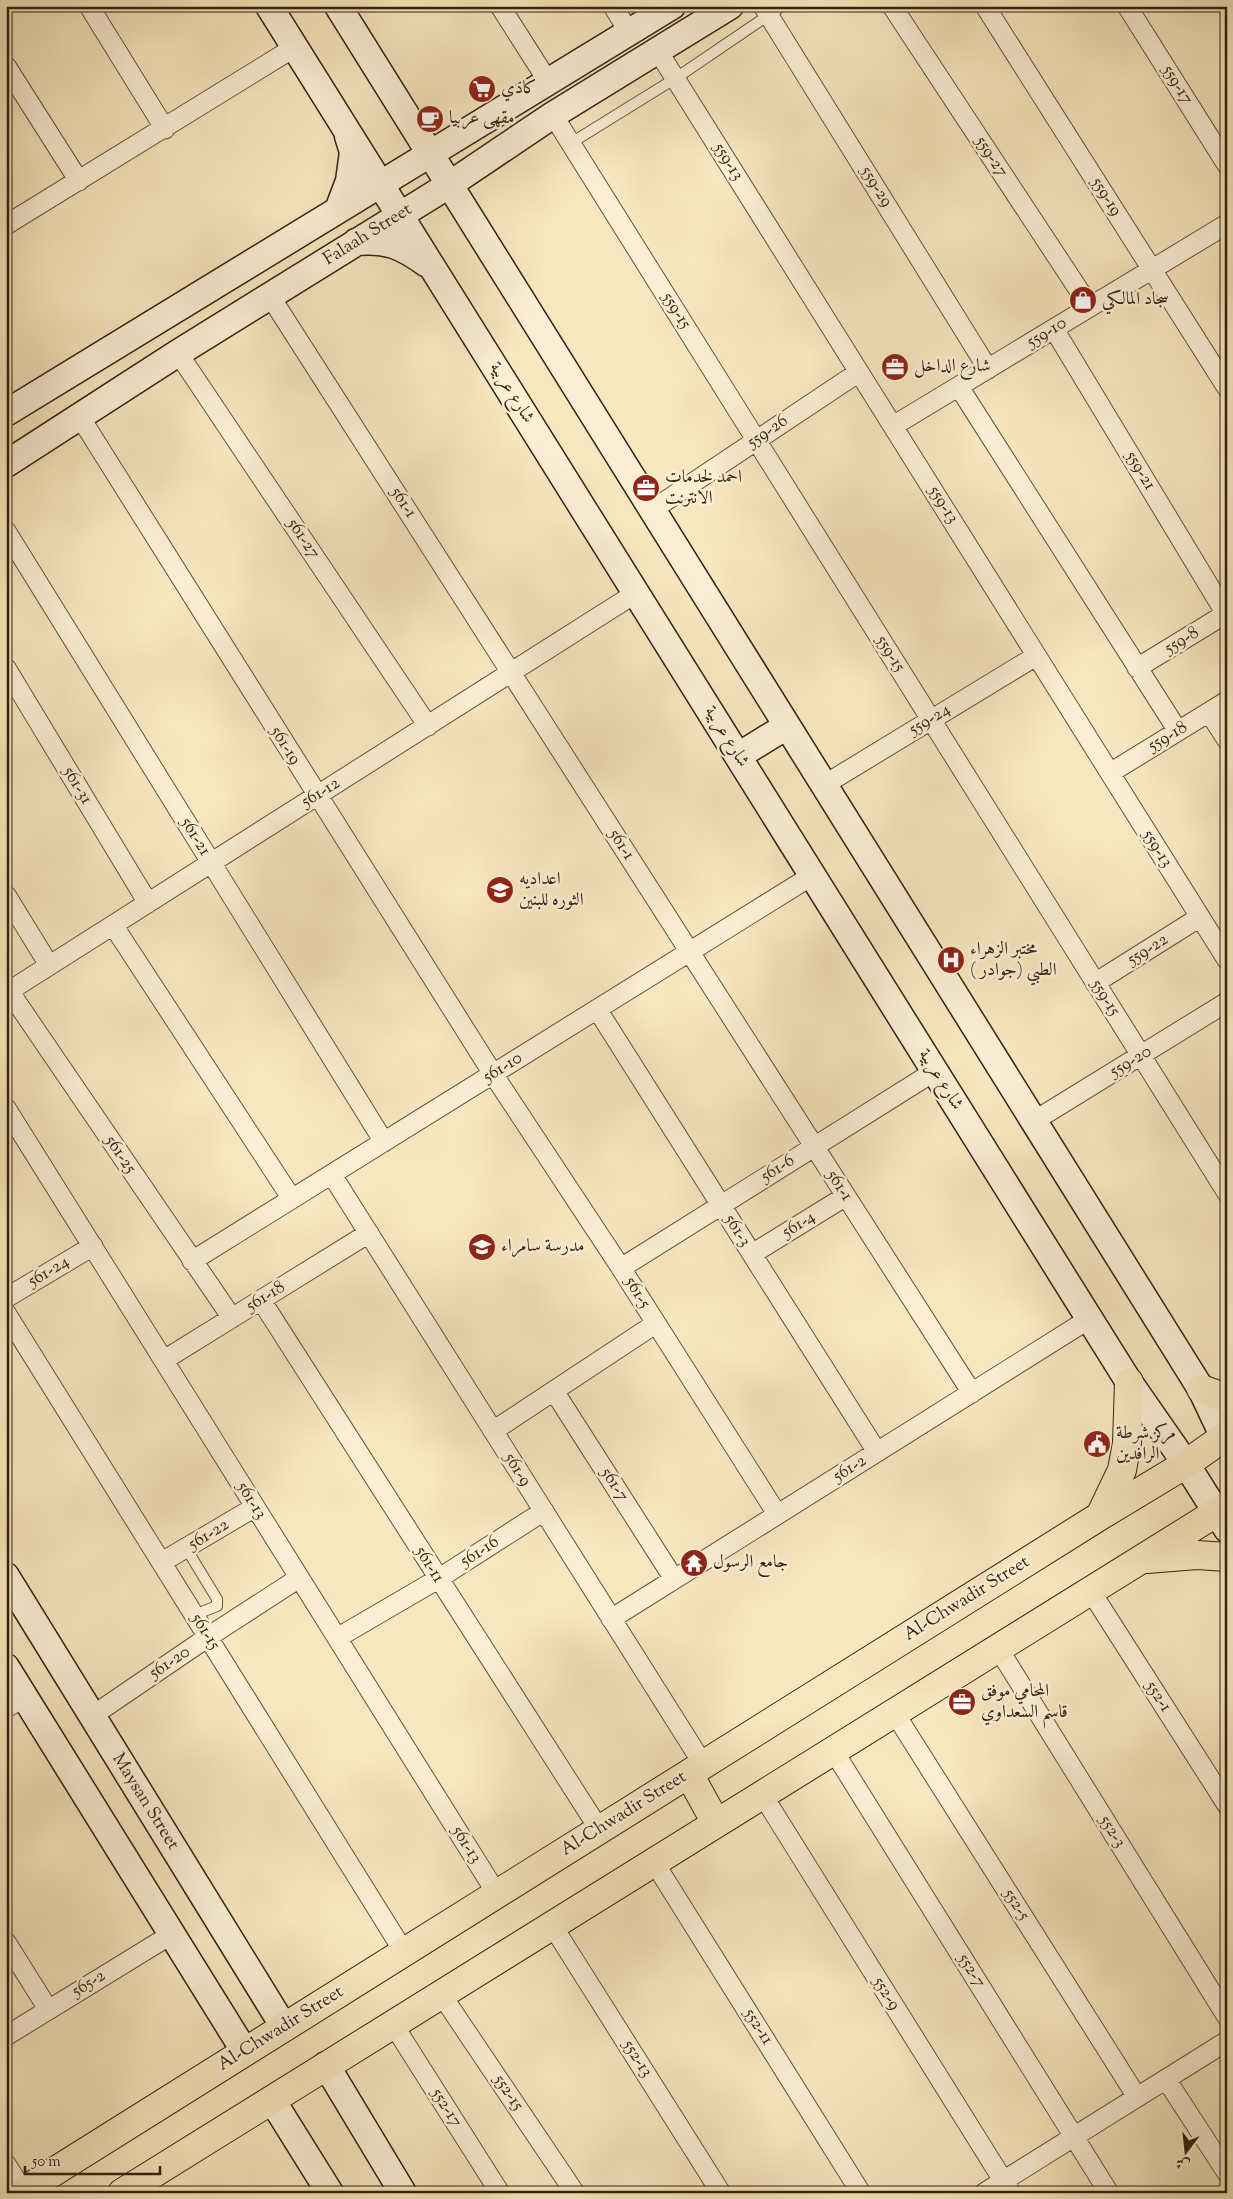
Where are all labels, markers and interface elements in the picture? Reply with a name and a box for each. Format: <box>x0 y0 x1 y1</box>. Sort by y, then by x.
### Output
street label: 559-17 <box>1154 59 1199 110</box>
supermarket icon: كادي <box>467 74 497 104</box>
place label: كادي <box>501 76 537 102</box>
cafe icon: مقهى عربيا <box>415 104 445 134</box>
place label: مقهى عربيا <box>449 106 514 132</box>
street label: 559-27 <box>967 130 1014 183</box>
street label: 559-13 <box>706 137 750 186</box>
street label: 559-29 <box>853 160 899 213</box>
street label: 559-19 <box>1083 172 1128 222</box>
street label: Falaah Street <box>318 197 418 273</box>
shop icon: سجاد المالكي <box>1068 285 1098 315</box>
street label: 559-15 <box>654 287 697 335</box>
place label: سجاد المالكي <box>1102 287 1169 315</box>
street label: 559-10 <box>1021 311 1072 356</box>
office icon: شارع الداخل <box>880 352 910 382</box>
place label: شارع الداخل <box>914 354 991 380</box>
street label: شارع عربية <box>482 357 540 429</box>
street label: 559-26 <box>741 409 794 456</box>
street label: 559-21 <box>1118 446 1162 496</box>
place label: احمد لخدمات الانترنت <box>665 465 742 512</box>
office icon: احمد لخدمات الانترنت <box>631 473 661 503</box>
street label: 559-13 <box>921 480 965 529</box>
street label: 561-1 <box>383 481 423 524</box>
street label: 561-27 <box>279 513 326 565</box>
street label: 559-8 <box>1159 620 1204 662</box>
street label: 559-15 <box>868 630 911 678</box>
street label: 559-24 <box>903 697 956 743</box>
street label: شارع عربية <box>697 701 755 773</box>
street label: 559-18 <box>1142 715 1193 760</box>
street label: 561-19 <box>262 721 307 771</box>
street label: 561-31 <box>55 761 99 810</box>
street label: 561-12 <box>296 771 346 816</box>
street label: 561-21 <box>172 812 217 861</box>
street label: 561-1 <box>601 823 641 866</box>
street label: 559-13 <box>1135 824 1179 873</box>
place label: اعداديه الثوره للبنين <box>519 867 584 914</box>
school or university icon: اعداديه الثوره للبنين <box>485 875 515 905</box>
street label: 559-22 <box>1122 927 1174 973</box>
place label: مختبر الزهراء الطبي (جوادر ) <box>970 937 1057 986</box>
hospital icon: مختبر الزهراء الطبي (جوادر ) <box>936 945 966 975</box>
street label: 559-15 <box>1083 974 1126 1022</box>
street label: 559-20 <box>1104 1039 1157 1085</box>
street label: شارع عربية <box>911 1044 969 1116</box>
street label: 561-10 <box>477 1046 528 1091</box>
street label: 561-25 <box>97 1130 142 1179</box>
street label: 561-6 <box>755 1148 800 1190</box>
street label: 561-1 <box>819 1164 859 1207</box>
street label: 561-4 <box>776 1205 821 1246</box>
street label: 561-3 <box>716 1209 757 1252</box>
school or university icon: مدرسة سامراء <box>467 1232 497 1262</box>
place label: مدرسة سامراء <box>501 1234 584 1260</box>
street label: 561-24 <box>22 1249 75 1295</box>
street label: 561-5 <box>617 1271 657 1314</box>
street label: 561-18 <box>240 1275 291 1320</box>
place label: مركز شرطة الرافدين <box>1116 1421 1176 1468</box>
public building icon: مركز شرطة الرافدين <box>1082 1429 1112 1459</box>
street label: 561-9 <box>496 1447 538 1492</box>
street label: 561-2 <box>827 1448 872 1490</box>
street label: 561-7 <box>593 1462 635 1507</box>
street label: 561-13 <box>229 1476 273 1525</box>
street label: 561-22 <box>183 1512 235 1558</box>
street label: 561-16 <box>455 1530 505 1575</box>
street label: 561-11 <box>407 1541 450 1588</box>
temple icon: جامع الرسول <box>679 1548 709 1578</box>
place label: جامع الرسول <box>713 1550 788 1577</box>
street label: Al-Chwadir Street <box>899 1550 1035 1648</box>
street label: 561-15 <box>183 1608 226 1655</box>
street label: 561-20 <box>143 1640 196 1687</box>
street label: 552-1 <box>1138 1675 1178 1718</box>
place label: المحامي موفق قاسم السعداوي <box>981 1679 1068 1729</box>
office icon: المحامي موفق قاسم السعداوي <box>947 1687 977 1717</box>
street label: Maysan Street <box>105 1749 185 1855</box>
street label: Al-Chwadir Street <box>556 1765 692 1863</box>
street label: 552-3 <box>1091 1810 1132 1853</box>
street label: 561-13 <box>444 1820 488 1869</box>
street label: 552-5 <box>996 1883 1036 1926</box>
street label: 552-7 <box>950 1948 992 1993</box>
street label: 565-2 <box>66 1963 111 2005</box>
street label: 552-9 <box>865 1971 907 2016</box>
street label: Al-Chwadir Street <box>213 1980 349 2078</box>
street label: 552-11 <box>736 2003 779 2050</box>
street label: 552-13 <box>615 2034 659 2083</box>
street label: 552-15 <box>486 2069 530 2116</box>
street label: 552-17 <box>423 2082 468 2133</box>
north arrow <box>1160 2126 1210 2176</box>
scale bar <box>25 2144 160 2176</box>
text: ش <box>1174 2151 1192 2174</box>
text: 50 m <box>31 2152 61 2173</box>

